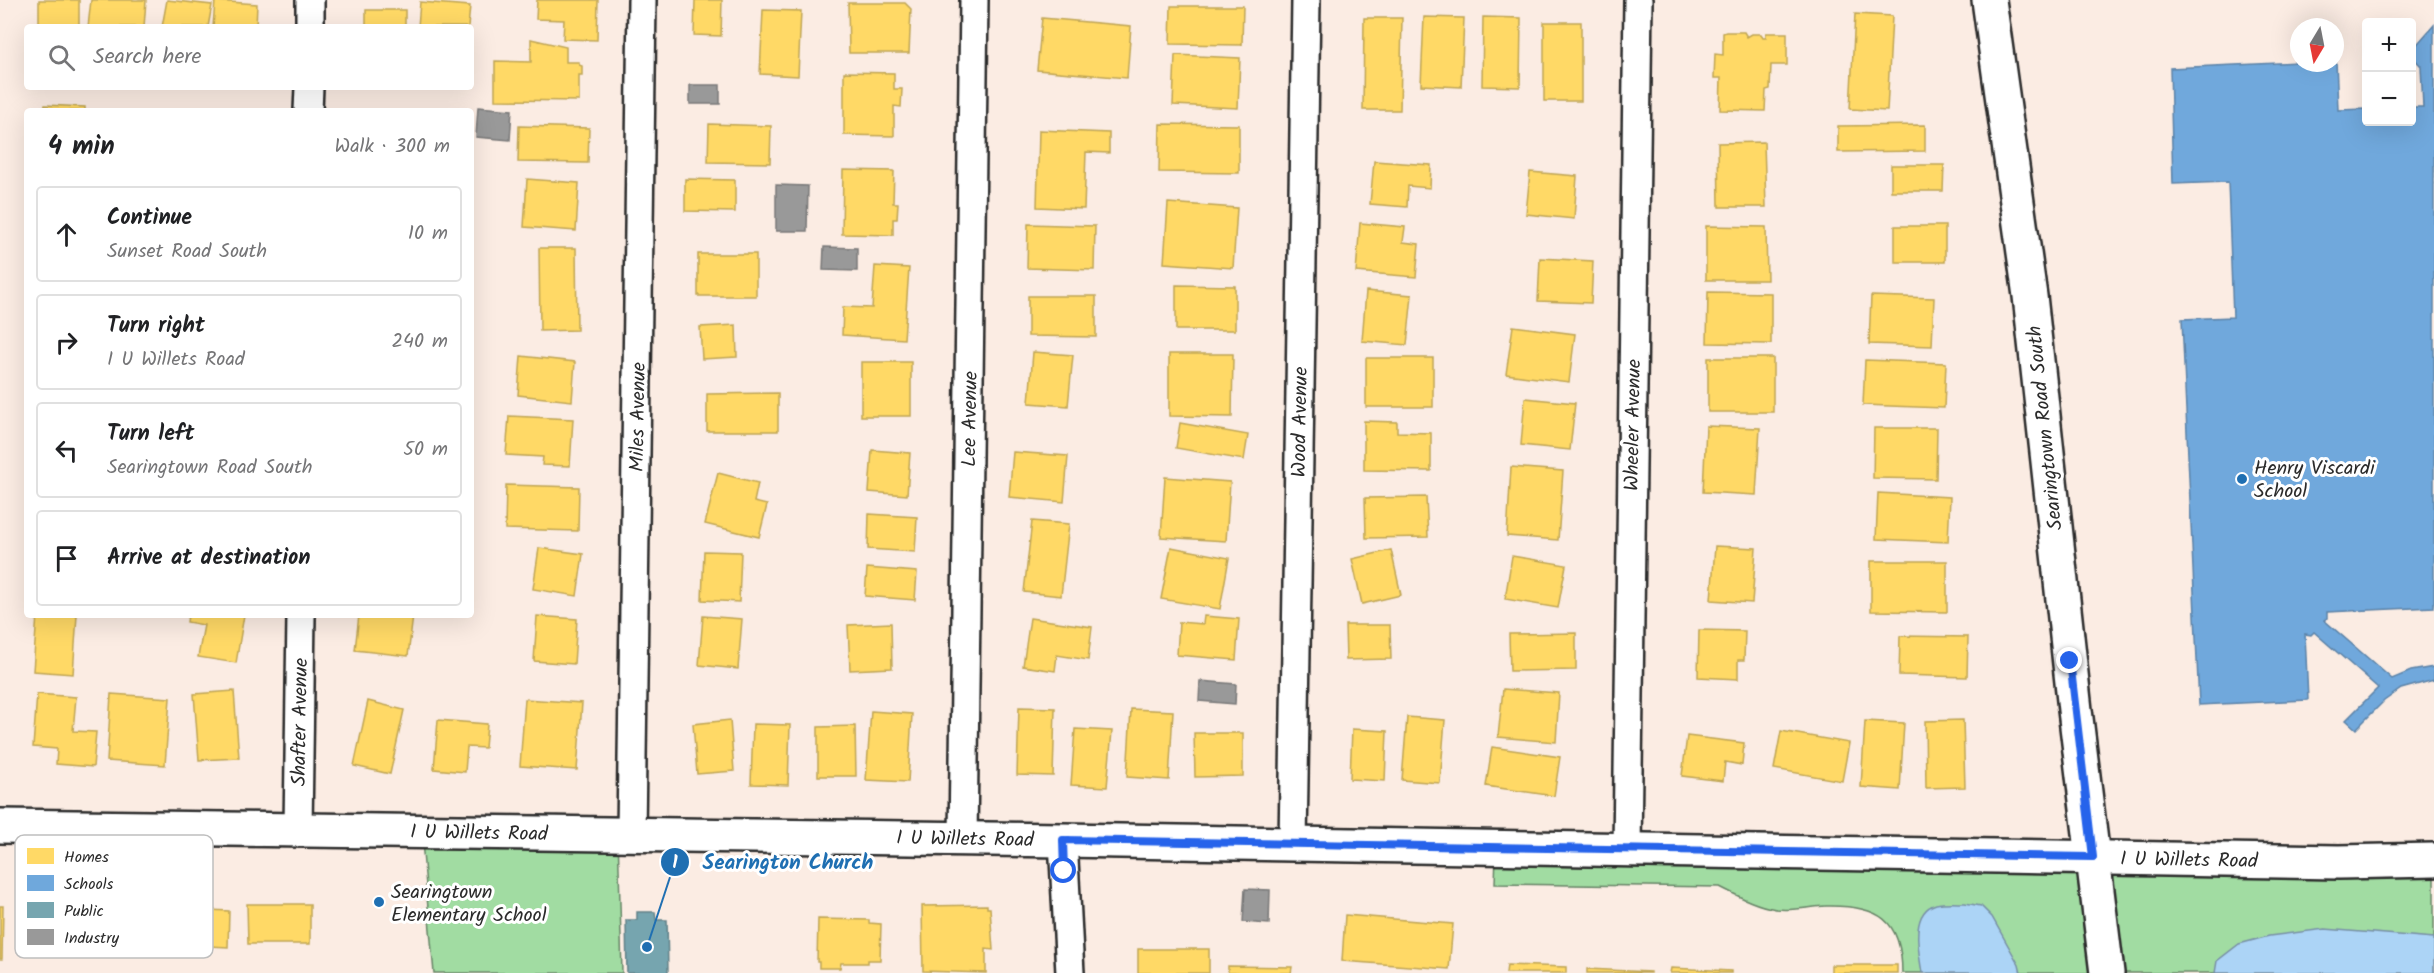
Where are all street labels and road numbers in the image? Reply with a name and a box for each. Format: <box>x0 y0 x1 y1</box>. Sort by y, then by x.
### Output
street label: Searingtown Road South <box>2019 324 2073 532</box>
street label: Wheeler Avenue <box>1617 359 1651 491</box>
street label: Miles Avenue <box>622 362 656 472</box>
street label: Wood Avenue <box>1284 366 1318 478</box>
street label: Lee Avenue <box>954 371 988 467</box>
street label: Shafter Avenue <box>284 658 318 787</box>
street label: I U Willets Road <box>410 817 549 851</box>
street label: I U Willets Road <box>896 823 1035 857</box>
street label: I U Willets Road <box>2120 844 2259 878</box>

